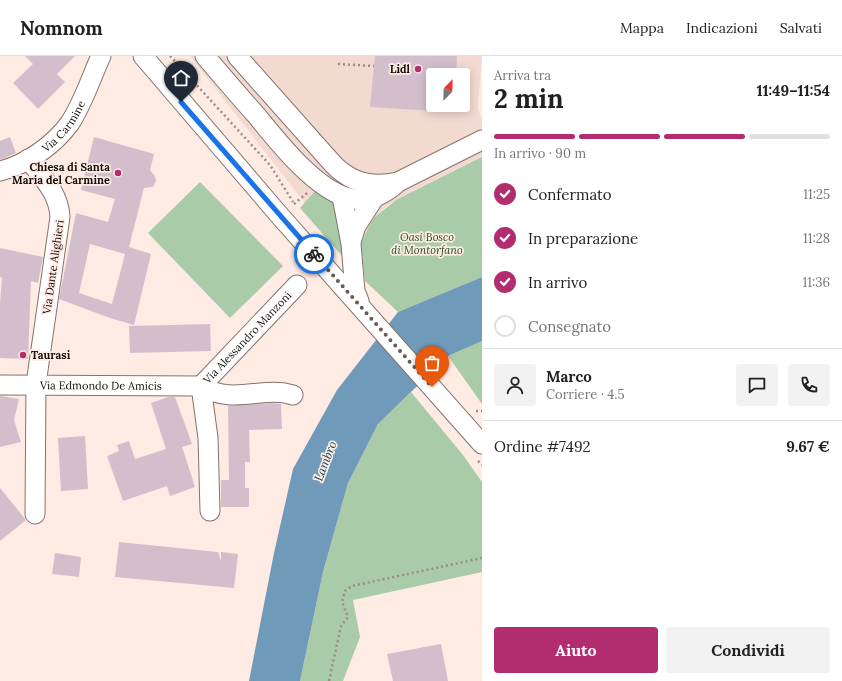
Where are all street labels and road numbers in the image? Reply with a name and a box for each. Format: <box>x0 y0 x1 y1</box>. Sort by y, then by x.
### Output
street label: Via Carmine <box>38 98 88 156</box>
street label: Via Dante Alighieri <box>39 219 67 316</box>
street label: Via Alessandro Manzoni <box>199 288 294 387</box>
street label: Via Edmondo De Amicis <box>39 378 162 393</box>

